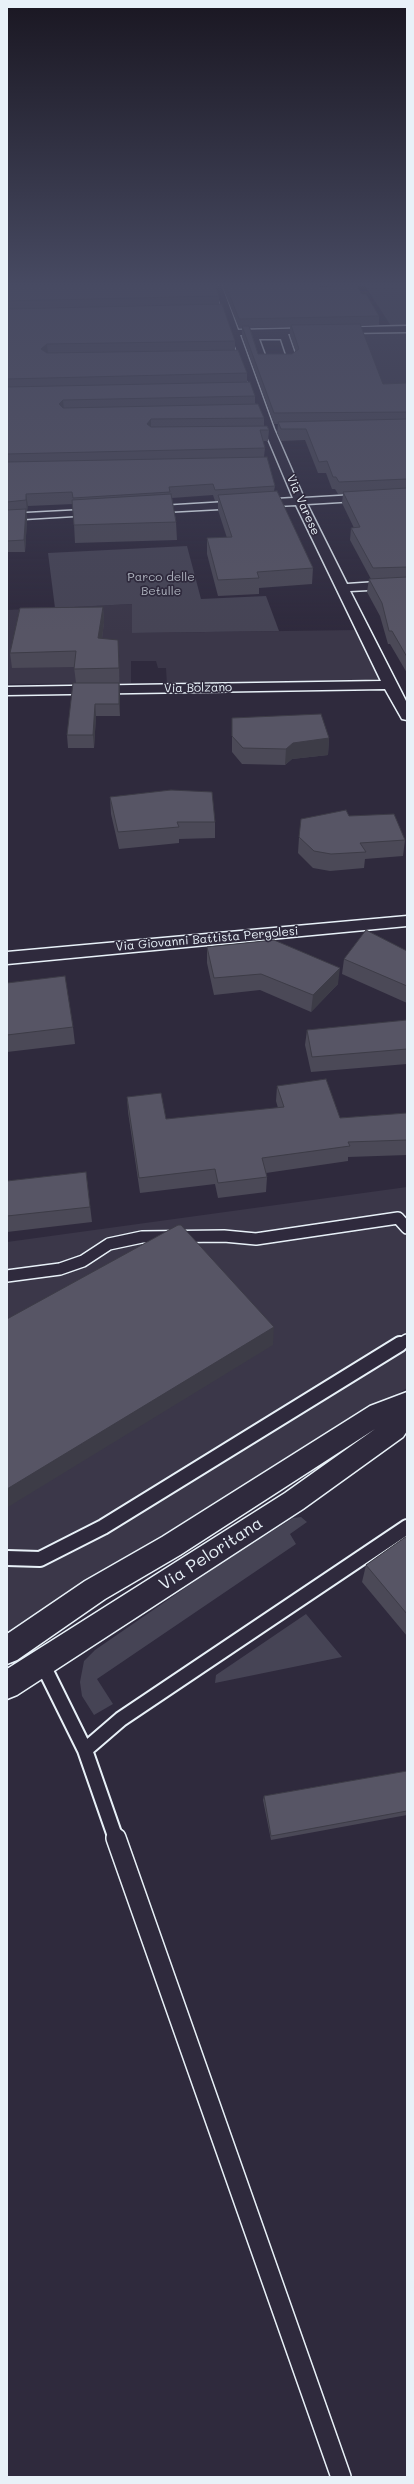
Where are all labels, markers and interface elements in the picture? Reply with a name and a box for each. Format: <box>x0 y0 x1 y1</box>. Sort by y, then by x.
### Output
street label: Via Varese <box>283 473 323 537</box>
park label: Parco delle Betulle <box>127 570 195 598</box>
street label: Via Bolzano <box>164 680 232 696</box>
street label: Via Giovanni Battista Pergolesi <box>115 924 299 954</box>
street label: Via Peloritana <box>155 1513 267 1595</box>

